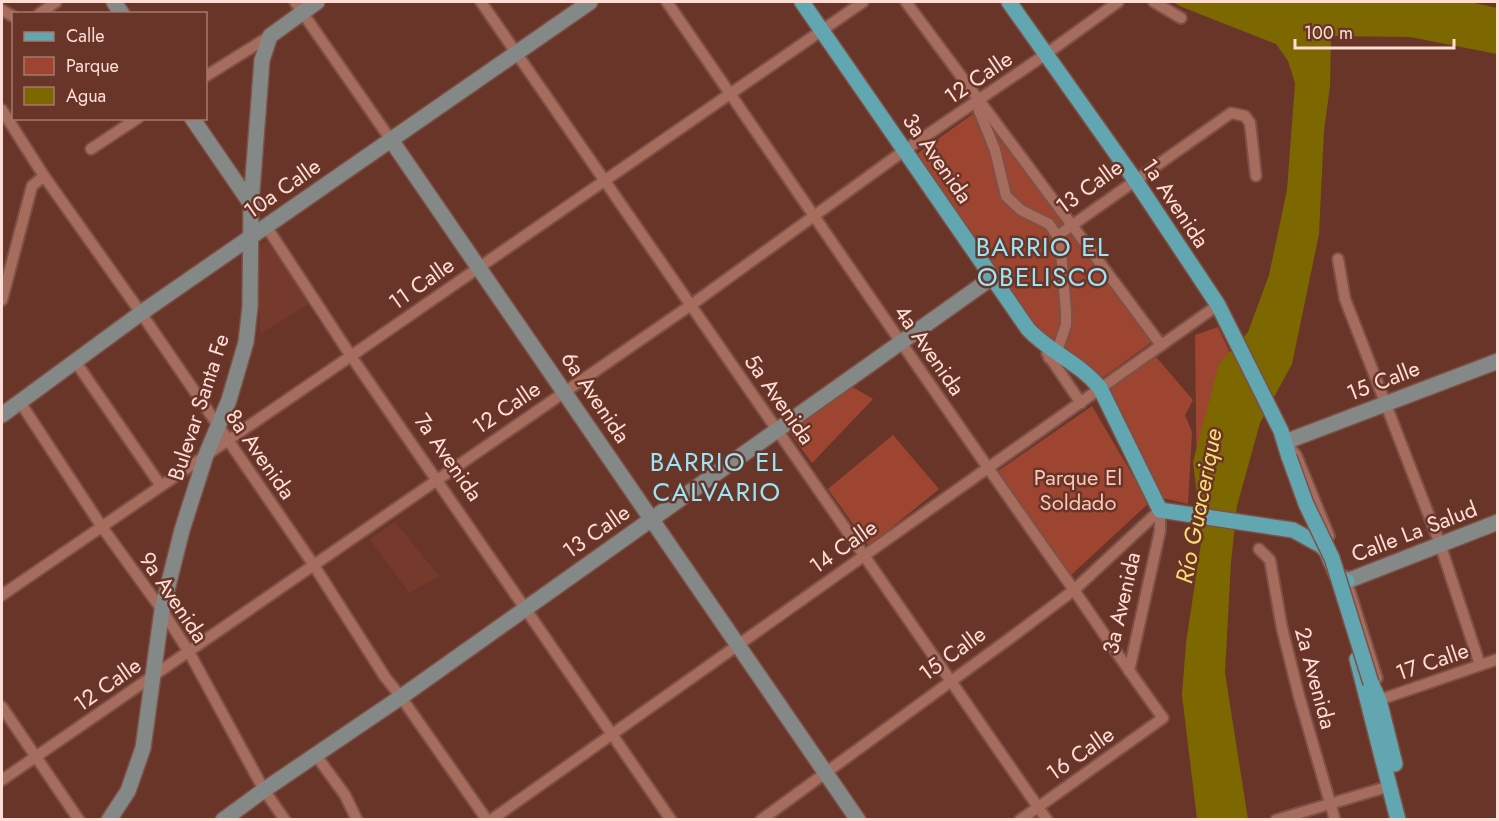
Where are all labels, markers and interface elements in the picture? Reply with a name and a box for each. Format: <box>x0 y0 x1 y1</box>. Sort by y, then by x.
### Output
legend <box>12 12 207 120</box>
scale bar <box>1295 12 1454 50</box>
text: 100 m <box>1304 20 1353 46</box>
text: Calle <box>66 23 105 49</box>
street label: 12 Calle <box>937 42 1019 112</box>
text: Parque <box>66 53 119 79</box>
text: Agua <box>66 83 106 109</box>
street label: 3a Avenida <box>895 106 981 210</box>
street label: 10a Calle <box>237 150 327 226</box>
street label: 13 Calle <box>1049 151 1129 221</box>
street label: 1a Avenida <box>1134 152 1218 254</box>
district label: BARRIO EL OBELISCO <box>976 228 1110 296</box>
street label: 11 Calle <box>382 249 460 317</box>
street label: 4a Avenida <box>887 298 973 402</box>
street label: Bulevar Santa Fe <box>159 329 237 485</box>
street label: 6a Avenida <box>554 345 638 449</box>
street label: 5a Avenida <box>737 347 823 451</box>
street label: 15 Calle <box>1342 351 1424 409</box>
street label: 12 Calle <box>465 372 547 442</box>
street label: 8a Avenida <box>218 402 304 506</box>
street label: 7a Avenida <box>407 406 491 508</box>
water label: Río Guacerique <box>1166 425 1231 586</box>
district label: BARRIO EL CALVARIO <box>650 443 784 511</box>
park label: Parque El Soldado <box>1034 461 1122 518</box>
street label: Calle La Salud <box>1346 492 1482 570</box>
street label: 13 Calle <box>556 496 636 566</box>
street label: 14 Calle <box>803 511 883 581</box>
street label: 9a Avenida <box>132 545 216 649</box>
street label: 3a Avenida <box>1094 549 1148 657</box>
street label: 15 Calle <box>912 618 992 688</box>
street label: 2a Avenida <box>1287 624 1345 732</box>
street label: 17 Calle <box>1391 634 1473 688</box>
street label: 12 Calle <box>67 649 147 719</box>
street label: 16 Calle <box>1040 718 1120 788</box>

